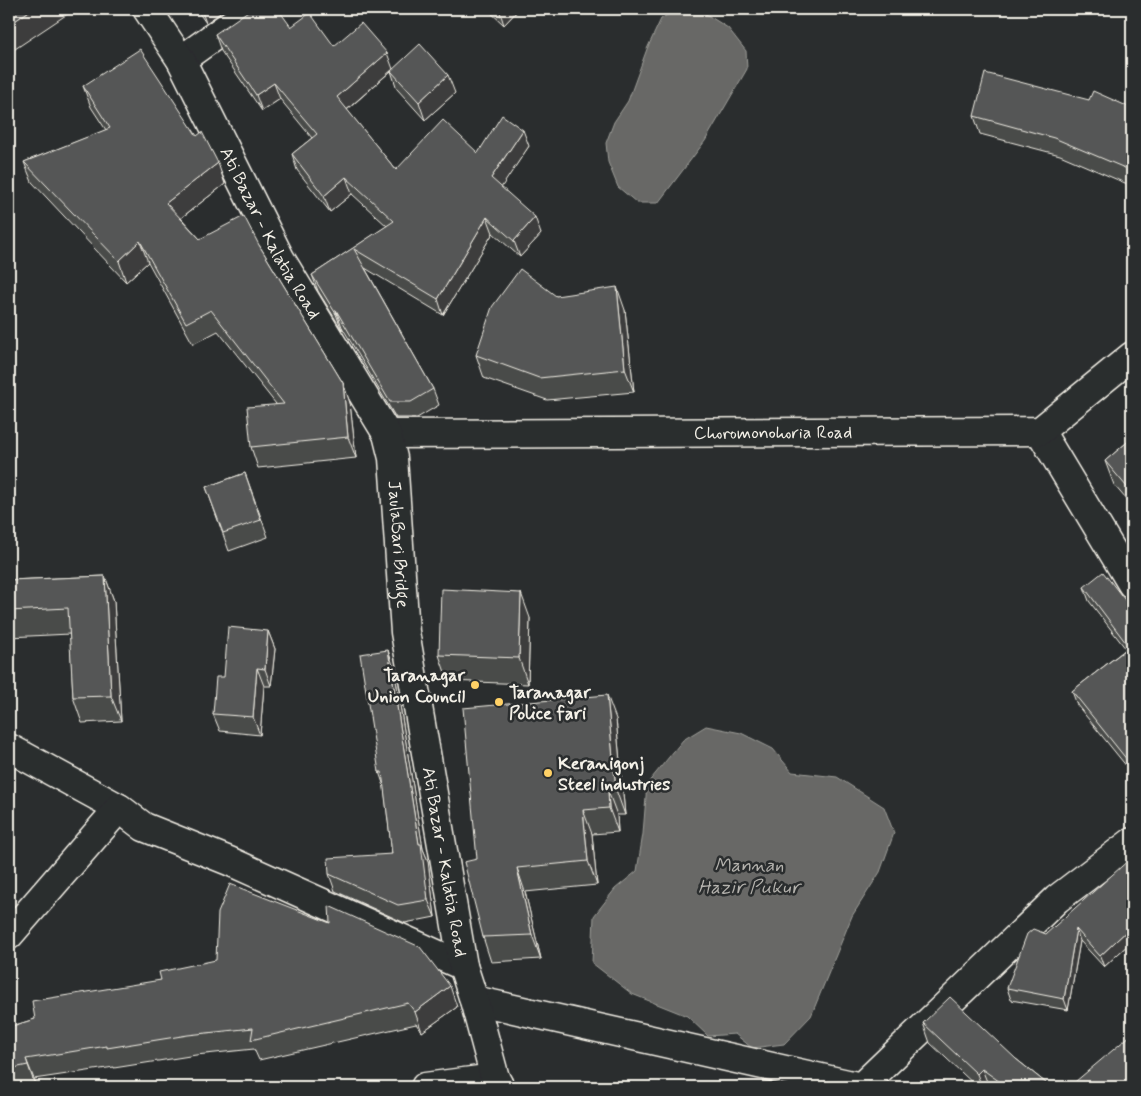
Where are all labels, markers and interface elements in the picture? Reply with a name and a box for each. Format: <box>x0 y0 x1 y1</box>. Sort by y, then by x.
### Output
street label: Ati Bazar - Kalatia Road <box>213 143 326 324</box>
street label: Choromonohoria Road <box>694 421 852 446</box>
street label: JaulaBari Bridge <box>382 480 414 609</box>
place label: Taranagar Union Council <box>368 664 466 709</box>
marker: Taranagar Union Council <box>469 679 481 691</box>
place label: Taranagar Police fari <box>509 681 591 726</box>
marker: Taranagar Police fari <box>493 696 505 708</box>
place label: Keranigonj Steel industries <box>558 752 670 797</box>
street label: Ati Bazar - Kalatia Road <box>416 765 472 959</box>
marker: Keranigonj Steel industries <box>542 767 554 779</box>
water label: Mannan Hazir Pukur <box>698 853 803 900</box>

